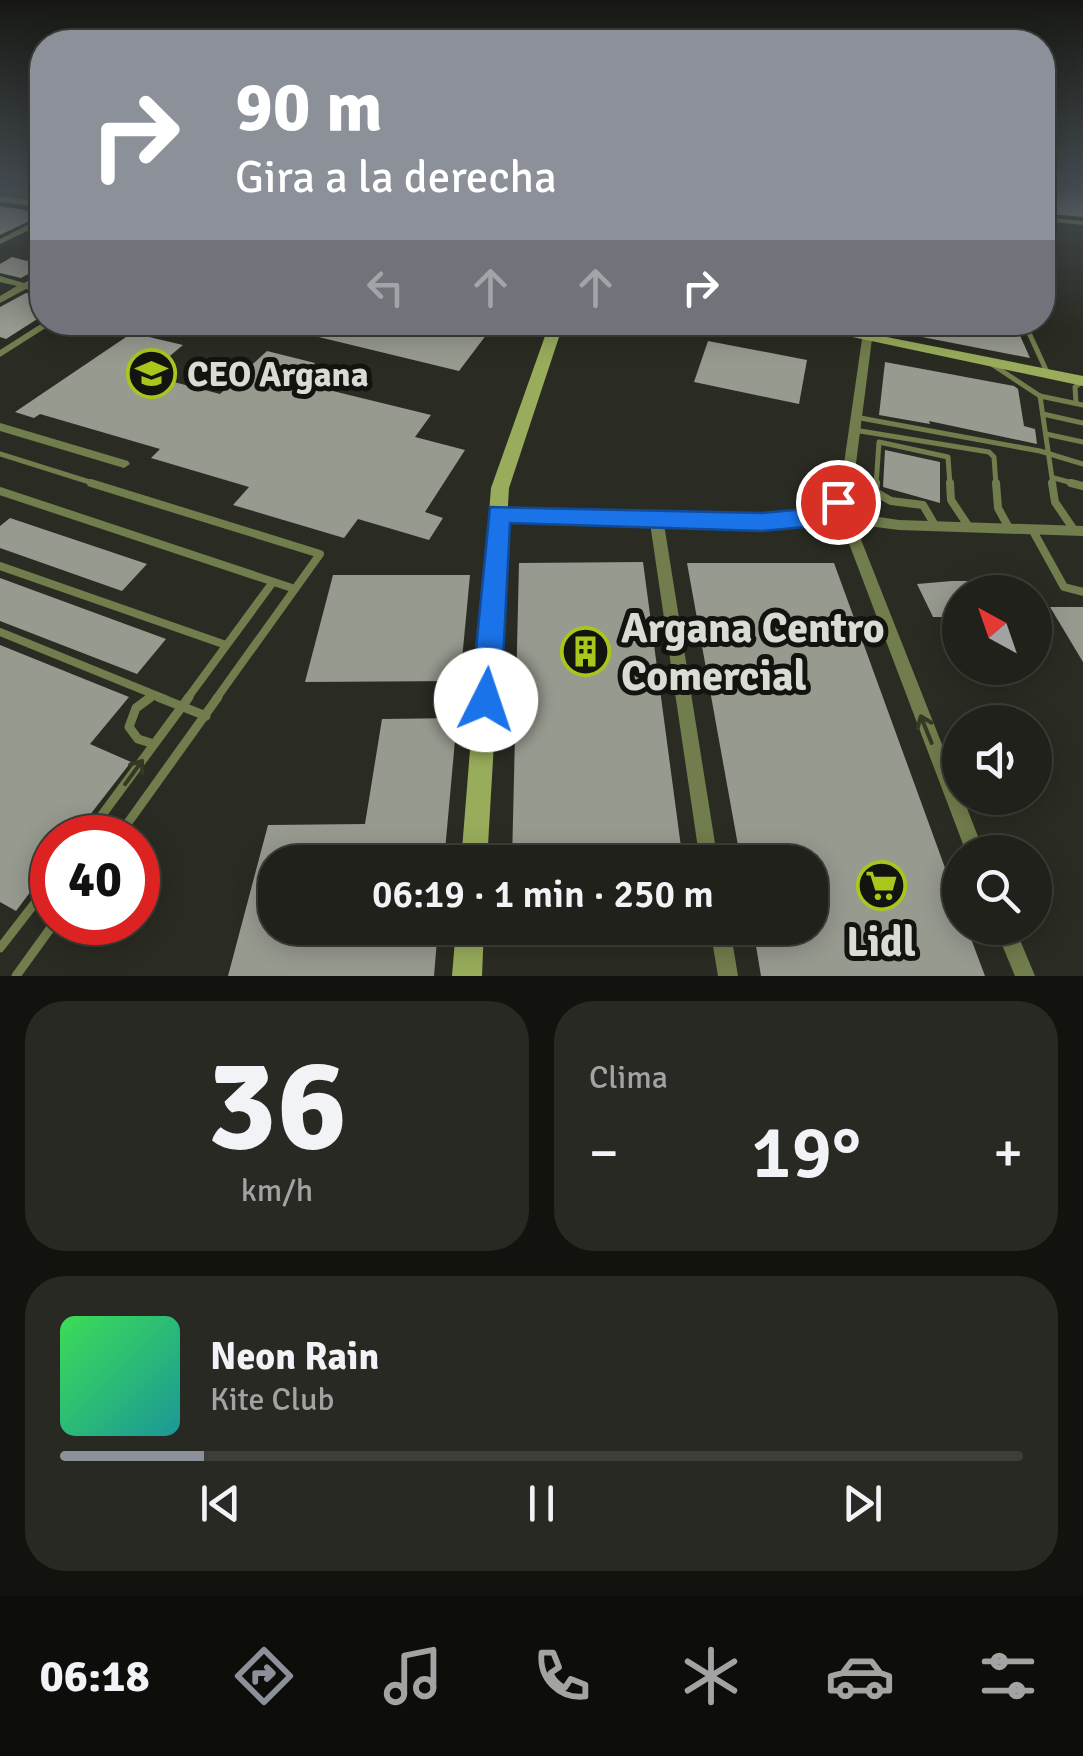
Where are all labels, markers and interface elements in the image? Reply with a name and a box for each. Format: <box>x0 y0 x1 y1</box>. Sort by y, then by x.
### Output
text: 90 m <box>235 64 383 150</box>
icon: right <box>70 70 200 200</box>
text: Gira a la derecha <box>235 150 557 205</box>
icon: left <box>358 260 413 315</box>
icon: ahead <box>463 260 518 315</box>
icon: ahead <box>568 260 623 315</box>
icon: right <box>673 260 728 315</box>
school or university icon: CEO Argana <box>126 348 178 400</box>
place label: CEO Argana <box>187 353 369 396</box>
pin <box>796 460 881 545</box>
icon: arrive <box>811 475 866 530</box>
north arrow <box>942 575 1052 685</box>
map controls <box>942 575 1052 945</box>
place label: Argana Centro Comercial <box>621 603 885 702</box>
building icon: Argana Centro Comercial <box>560 626 612 678</box>
position arrow <box>434 648 538 752</box>
button: sound <box>942 705 1052 815</box>
one-way arrow <box>916 715 934 745</box>
one-way arrow <box>123 759 144 786</box>
speed limit sign: 40 <box>30 815 160 945</box>
button: search <box>942 835 1052 945</box>
supermarket icon: Lidl <box>855 860 907 912</box>
text: 06:19 · 1 min · 250 m <box>372 871 714 918</box>
place label: Lidl <box>846 917 916 968</box>
text: 36 <box>207 1026 347 1186</box>
text: Clima <box>589 1058 668 1097</box>
text: 19° <box>751 1106 861 1199</box>
text: − <box>589 1119 619 1187</box>
text: + <box>993 1119 1023 1187</box>
text: km/h <box>241 1171 313 1210</box>
text: Neon Rain <box>210 1333 379 1380</box>
text: Kite Club <box>210 1380 334 1419</box>
icon: previous <box>193 1476 248 1531</box>
icon: pause <box>514 1476 569 1531</box>
icon: next <box>835 1476 890 1531</box>
icon: directions <box>229 1641 299 1711</box>
icon: music <box>378 1641 448 1711</box>
icon: phone <box>527 1641 597 1711</box>
icon: climate <box>676 1641 746 1711</box>
icon: car <box>825 1641 895 1711</box>
icon: filters <box>973 1641 1043 1711</box>
text: 06:18 <box>39 1649 150 1704</box>

